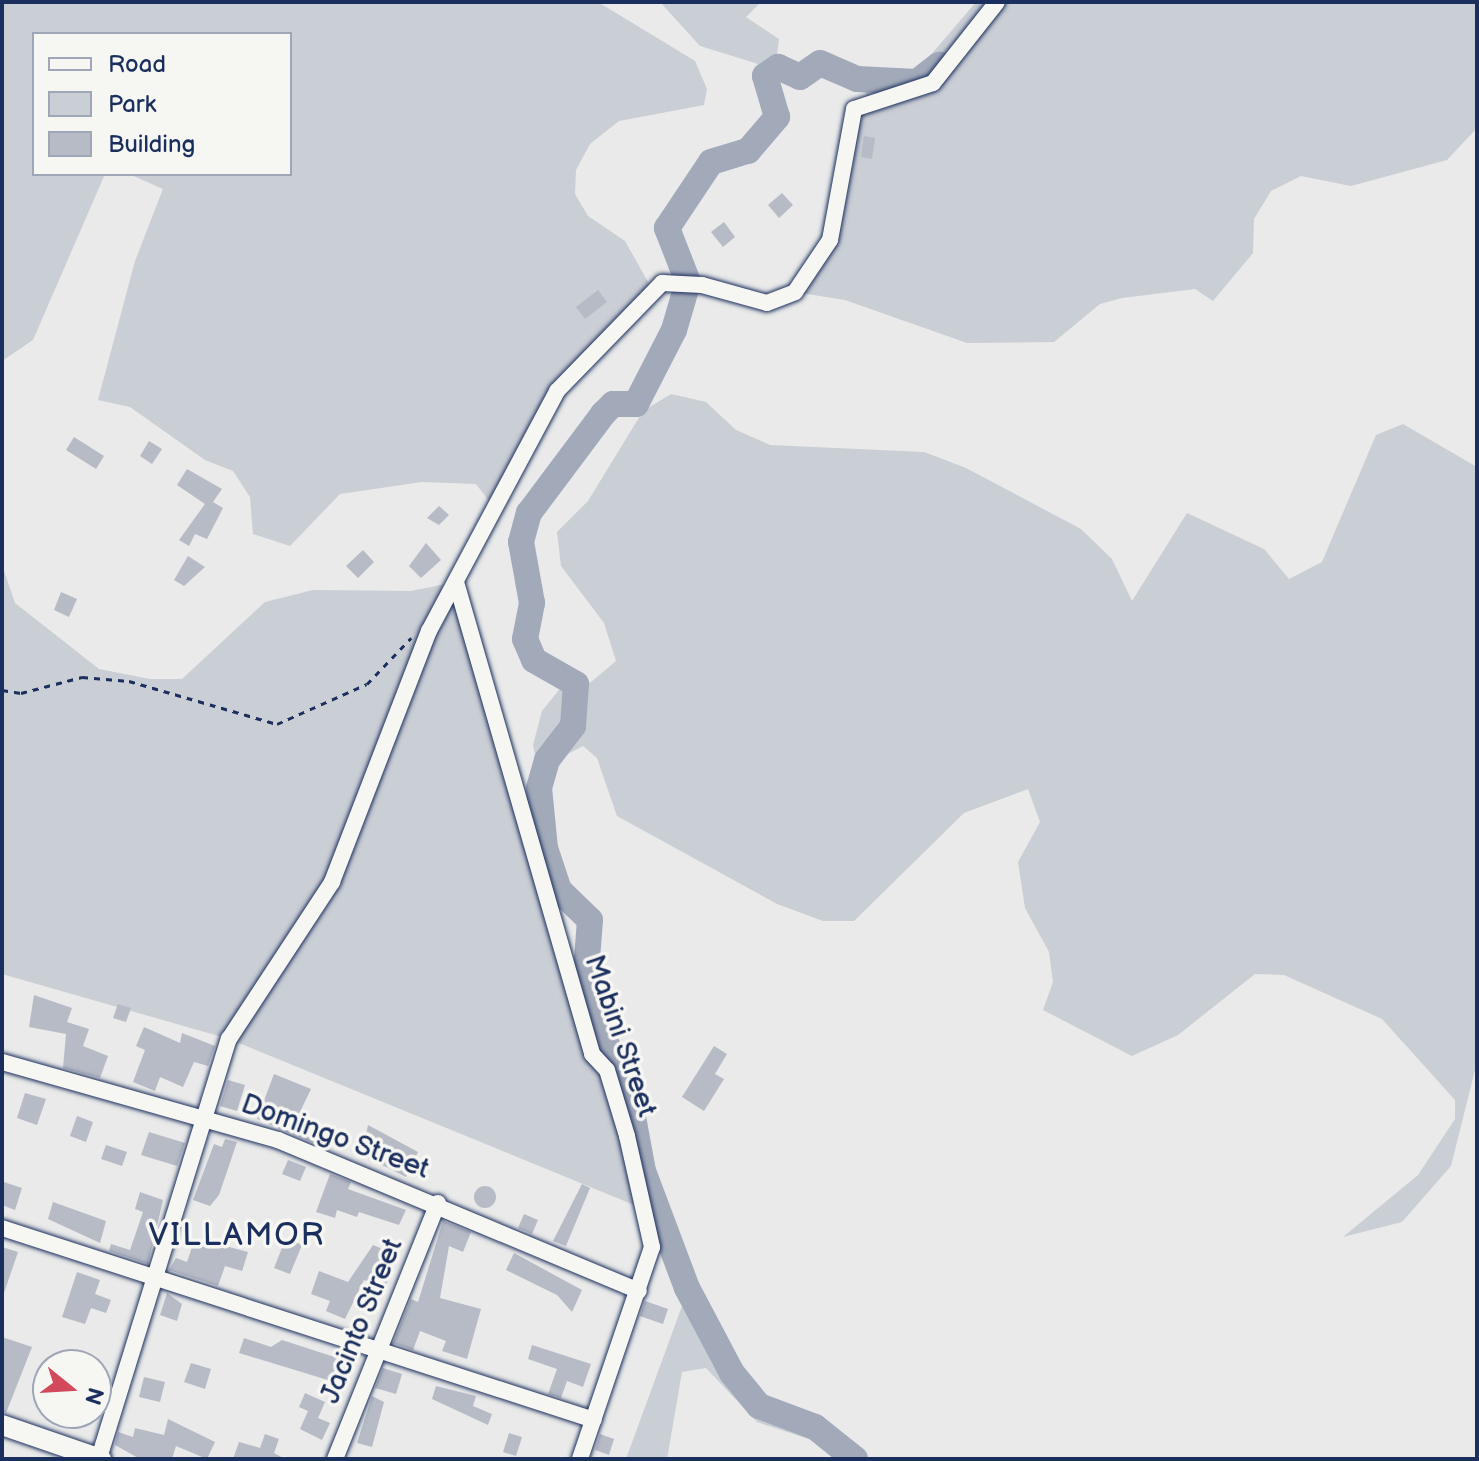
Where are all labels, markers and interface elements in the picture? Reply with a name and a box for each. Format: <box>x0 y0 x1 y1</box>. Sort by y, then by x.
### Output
legend <box>32 32 292 176</box>
text: Road <box>108 50 166 79</box>
text: Park <box>108 90 156 119</box>
text: Building <box>108 130 195 159</box>
street label: Mabini Street <box>577 951 663 1121</box>
street label: Domingo Street <box>236 1087 434 1187</box>
district label: VILLAMOR <box>149 1217 325 1255</box>
street label: Jacinto Street <box>314 1233 410 1409</box>
north arrow <box>32 1349 112 1429</box>
text: N <box>78 1384 109 1408</box>

